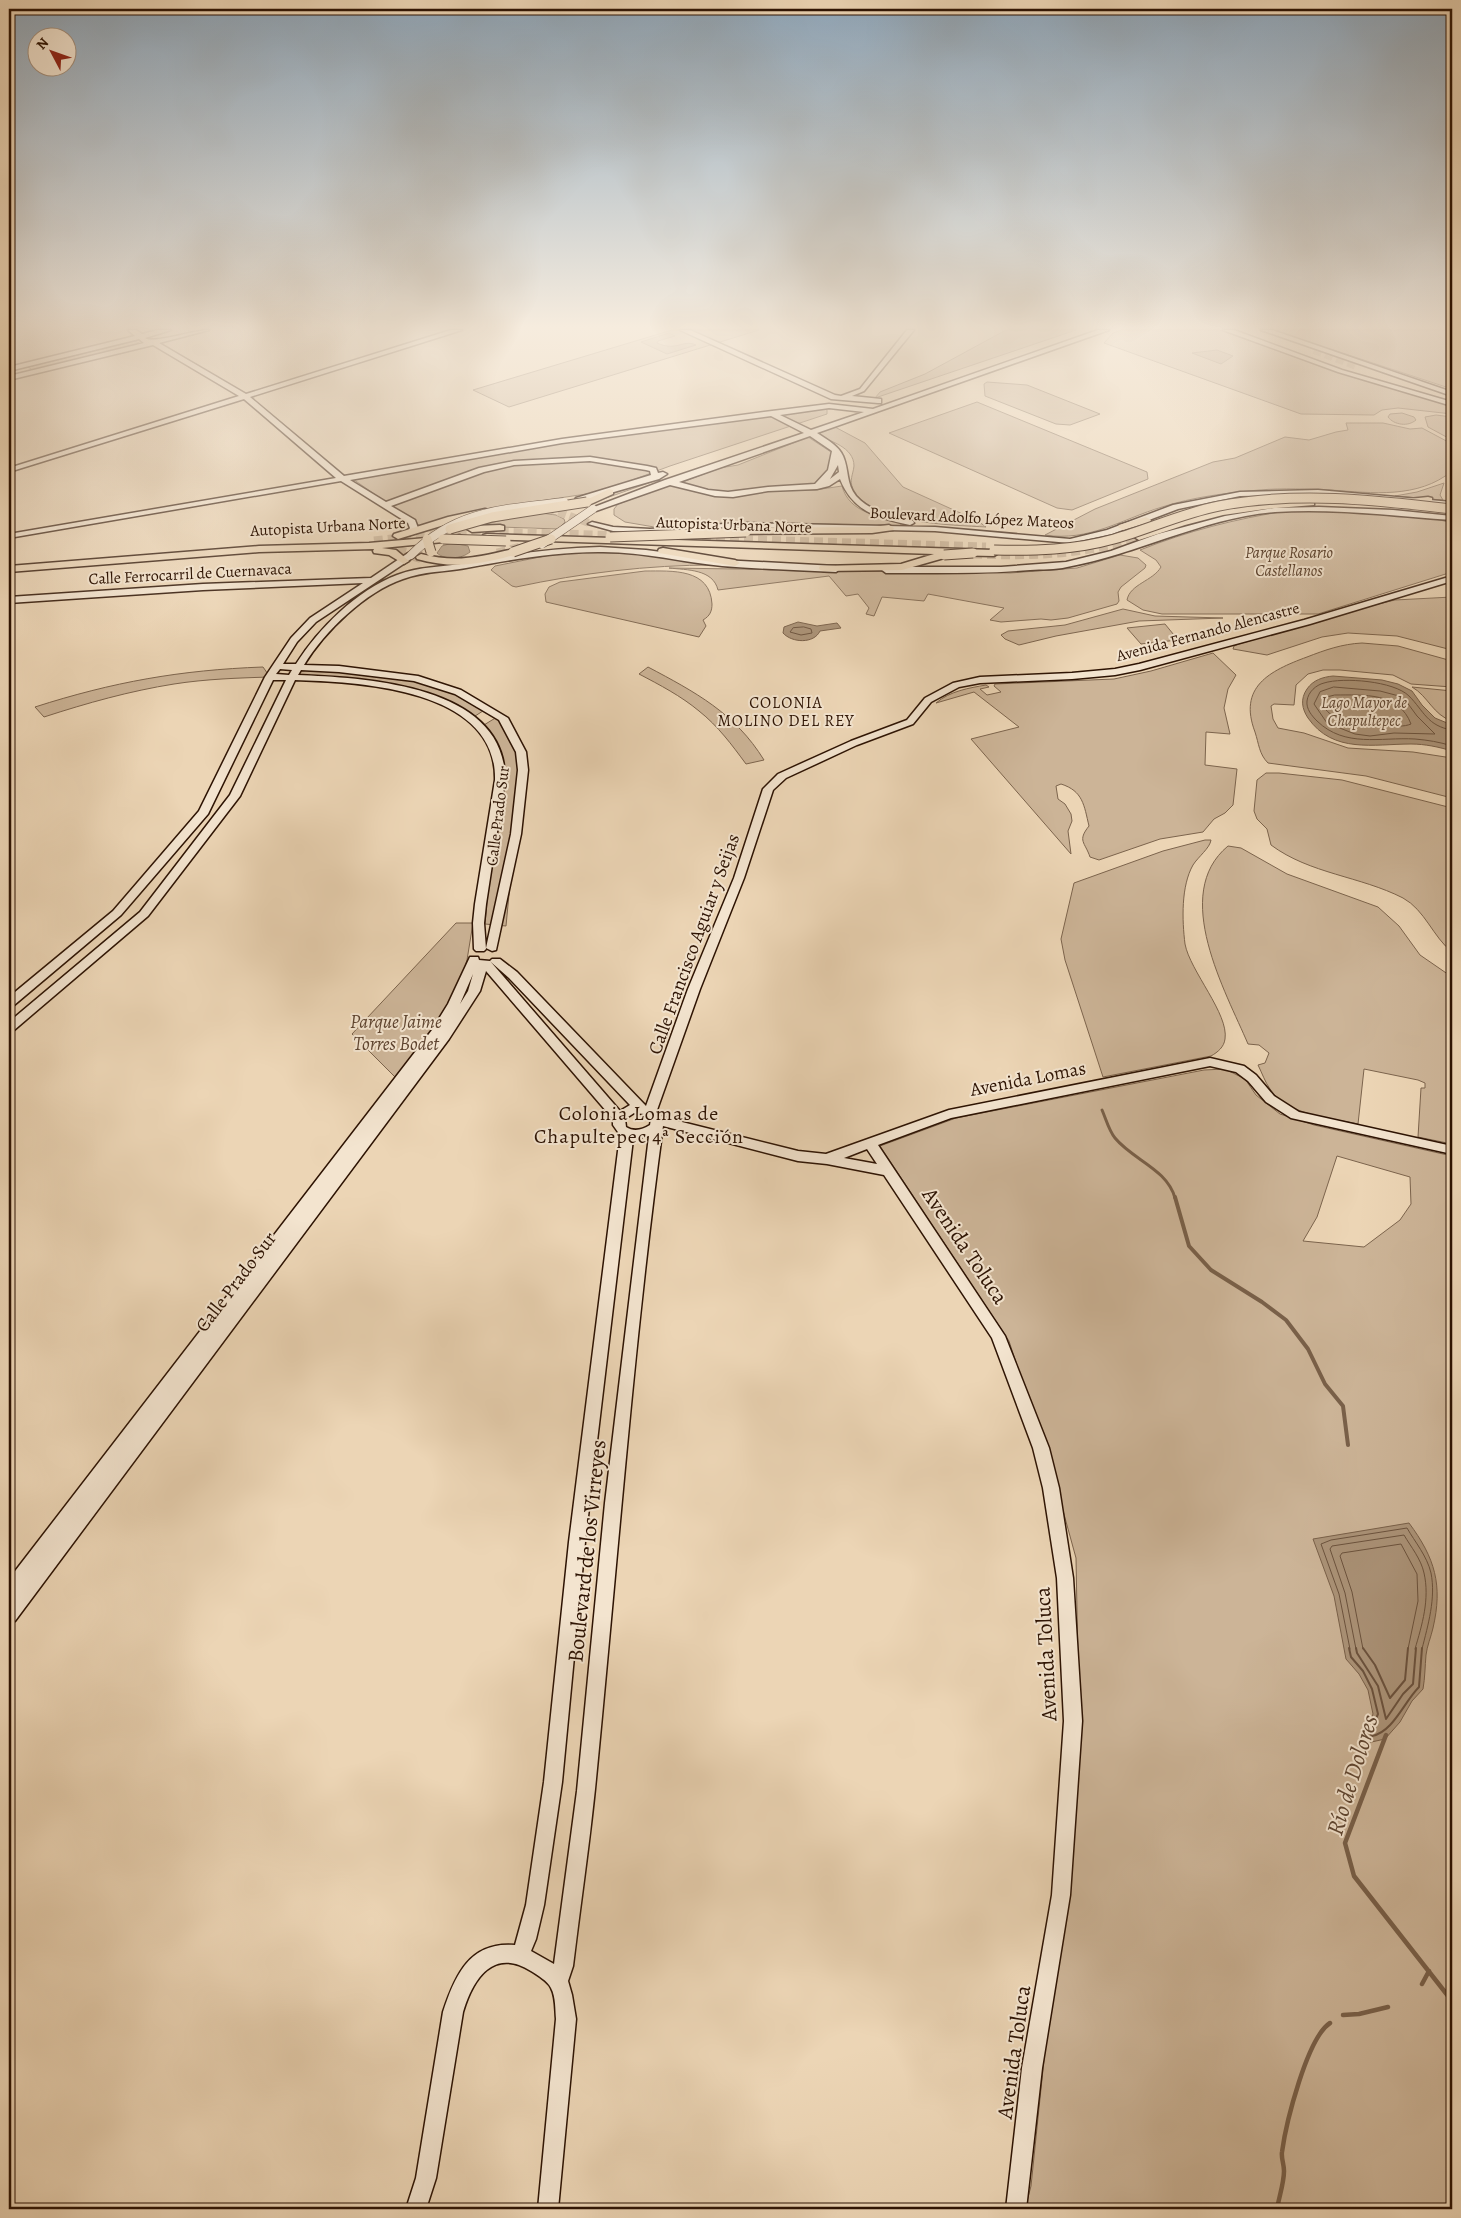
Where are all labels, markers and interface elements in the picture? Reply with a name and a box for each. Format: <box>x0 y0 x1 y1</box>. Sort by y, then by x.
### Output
north arrow <box>28 28 78 78</box>
text: N <box>32 34 53 54</box>
street label: Boulevard Adolfo López Mateos <box>869 502 1075 534</box>
street label: Autopista Urbana Norte <box>655 511 812 539</box>
street label: Autopista Urbana Norte <box>249 512 406 542</box>
park label: Parque Rosario Castellanos <box>1245 542 1333 582</box>
street label: Calle Ferrocarril de Cuernavaca <box>88 558 293 590</box>
street label: Avenida Fernando Alencastre <box>1113 597 1302 667</box>
district label: COLONIA MOLINO DEL REY <box>717 692 855 732</box>
water label: Lago Mayor de Chapultepec <box>1321 692 1407 732</box>
street label: Calle Prado Sur <box>481 765 515 867</box>
street label: Calle Francisco Aguiar y Seijas <box>642 830 746 1058</box>
park label: Parque Jaime Torres Bodet <box>350 1009 442 1057</box>
street label: Avenida Lomas <box>967 1055 1088 1103</box>
district label: Colonia Lomas de Chapultepec 4ª Sección <box>534 1100 744 1150</box>
street label: Avenida Toluca <box>914 1181 1016 1311</box>
street label: Calle Prado Sur <box>190 1226 282 1338</box>
street label: Boulevard de los Virreyes <box>560 1438 614 1664</box>
street label: Avenida Toluca <box>1027 1585 1065 1723</box>
water label: Río de Dolores <box>1319 1711 1385 1839</box>
street label: Avenida Toluca <box>990 1983 1038 2122</box>

